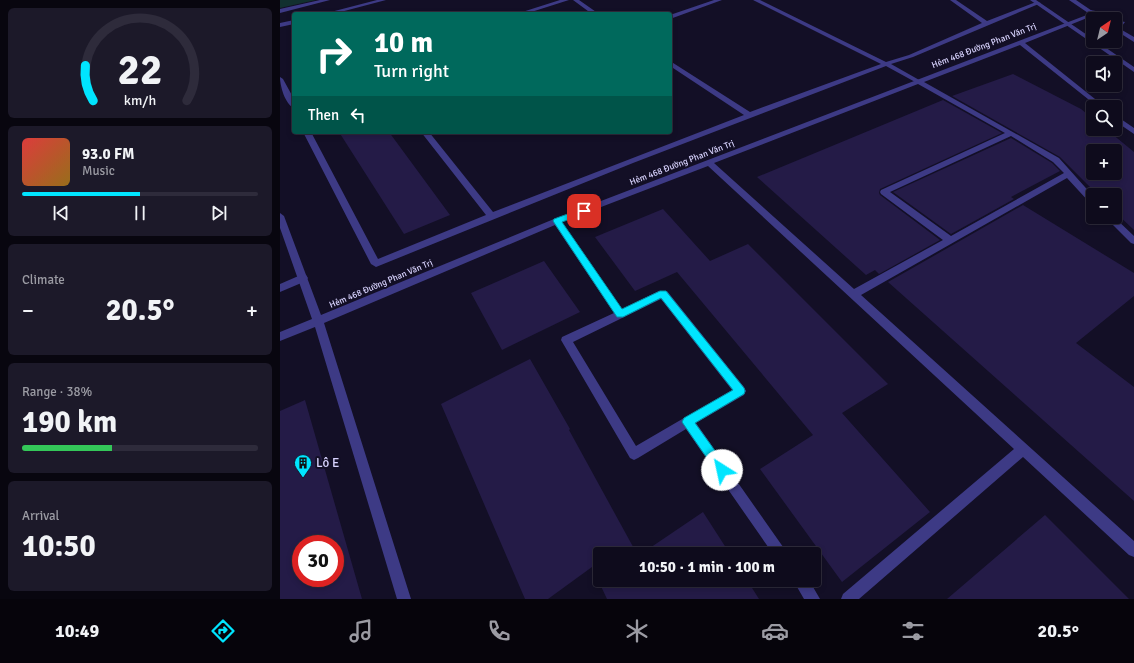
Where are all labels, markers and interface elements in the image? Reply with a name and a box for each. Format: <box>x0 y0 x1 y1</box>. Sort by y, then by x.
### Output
north arrow <box>1086 12 1122 48</box>
map controls <box>1086 12 1122 224</box>
street label: Hẻm 468 Đường Phan Văn Trị <box>930 21 1038 71</box>
text: 10 m <box>374 26 433 60</box>
icon: right <box>308 28 360 80</box>
text: 22 <box>118 45 162 96</box>
button: sound <box>1086 56 1122 92</box>
text: Turn right <box>374 60 449 82</box>
text: km/h <box>124 92 156 109</box>
button: search <box>1086 100 1122 136</box>
icon: left <box>347 104 369 126</box>
text: Then <box>308 106 339 124</box>
street label: Hẻm 468 Đường Phan Văn Trị <box>628 138 736 188</box>
button: + <box>1086 144 1122 180</box>
text: 93.0 FM <box>82 145 134 163</box>
text: Music <box>82 163 115 179</box>
button: − <box>1086 188 1122 224</box>
pin <box>567 194 601 228</box>
icon: arrive <box>573 200 595 222</box>
icon: previous <box>50 202 72 224</box>
icon: pause <box>129 202 151 224</box>
icon: next <box>208 202 230 224</box>
street label: Hẻm 468 Đường Phan Văn Trị <box>328 257 434 311</box>
text: Climate <box>22 272 65 288</box>
text: 20.5° <box>105 292 175 329</box>
text: − <box>22 297 34 324</box>
text: + <box>246 297 258 324</box>
text: Range · 38% <box>22 384 92 400</box>
text: 190 km <box>22 404 117 441</box>
position arrow <box>701 449 743 491</box>
building icon: Lô E <box>293 453 313 478</box>
place label: Lô E <box>316 455 339 471</box>
text: Arrival <box>22 508 59 524</box>
text: 10:50 <box>22 528 96 565</box>
speed limit sign: 30 <box>292 535 344 587</box>
text: 10:50 · 1 min · 100 m <box>639 558 775 576</box>
icon: directions <box>209 617 237 645</box>
icon: music <box>347 617 375 645</box>
icon: phone <box>485 617 513 645</box>
icon: climate <box>623 617 651 645</box>
icon: car <box>761 617 789 645</box>
icon: filters <box>899 617 927 645</box>
text: 10:49 <box>55 620 99 642</box>
text: 20.5° <box>1037 620 1079 642</box>

